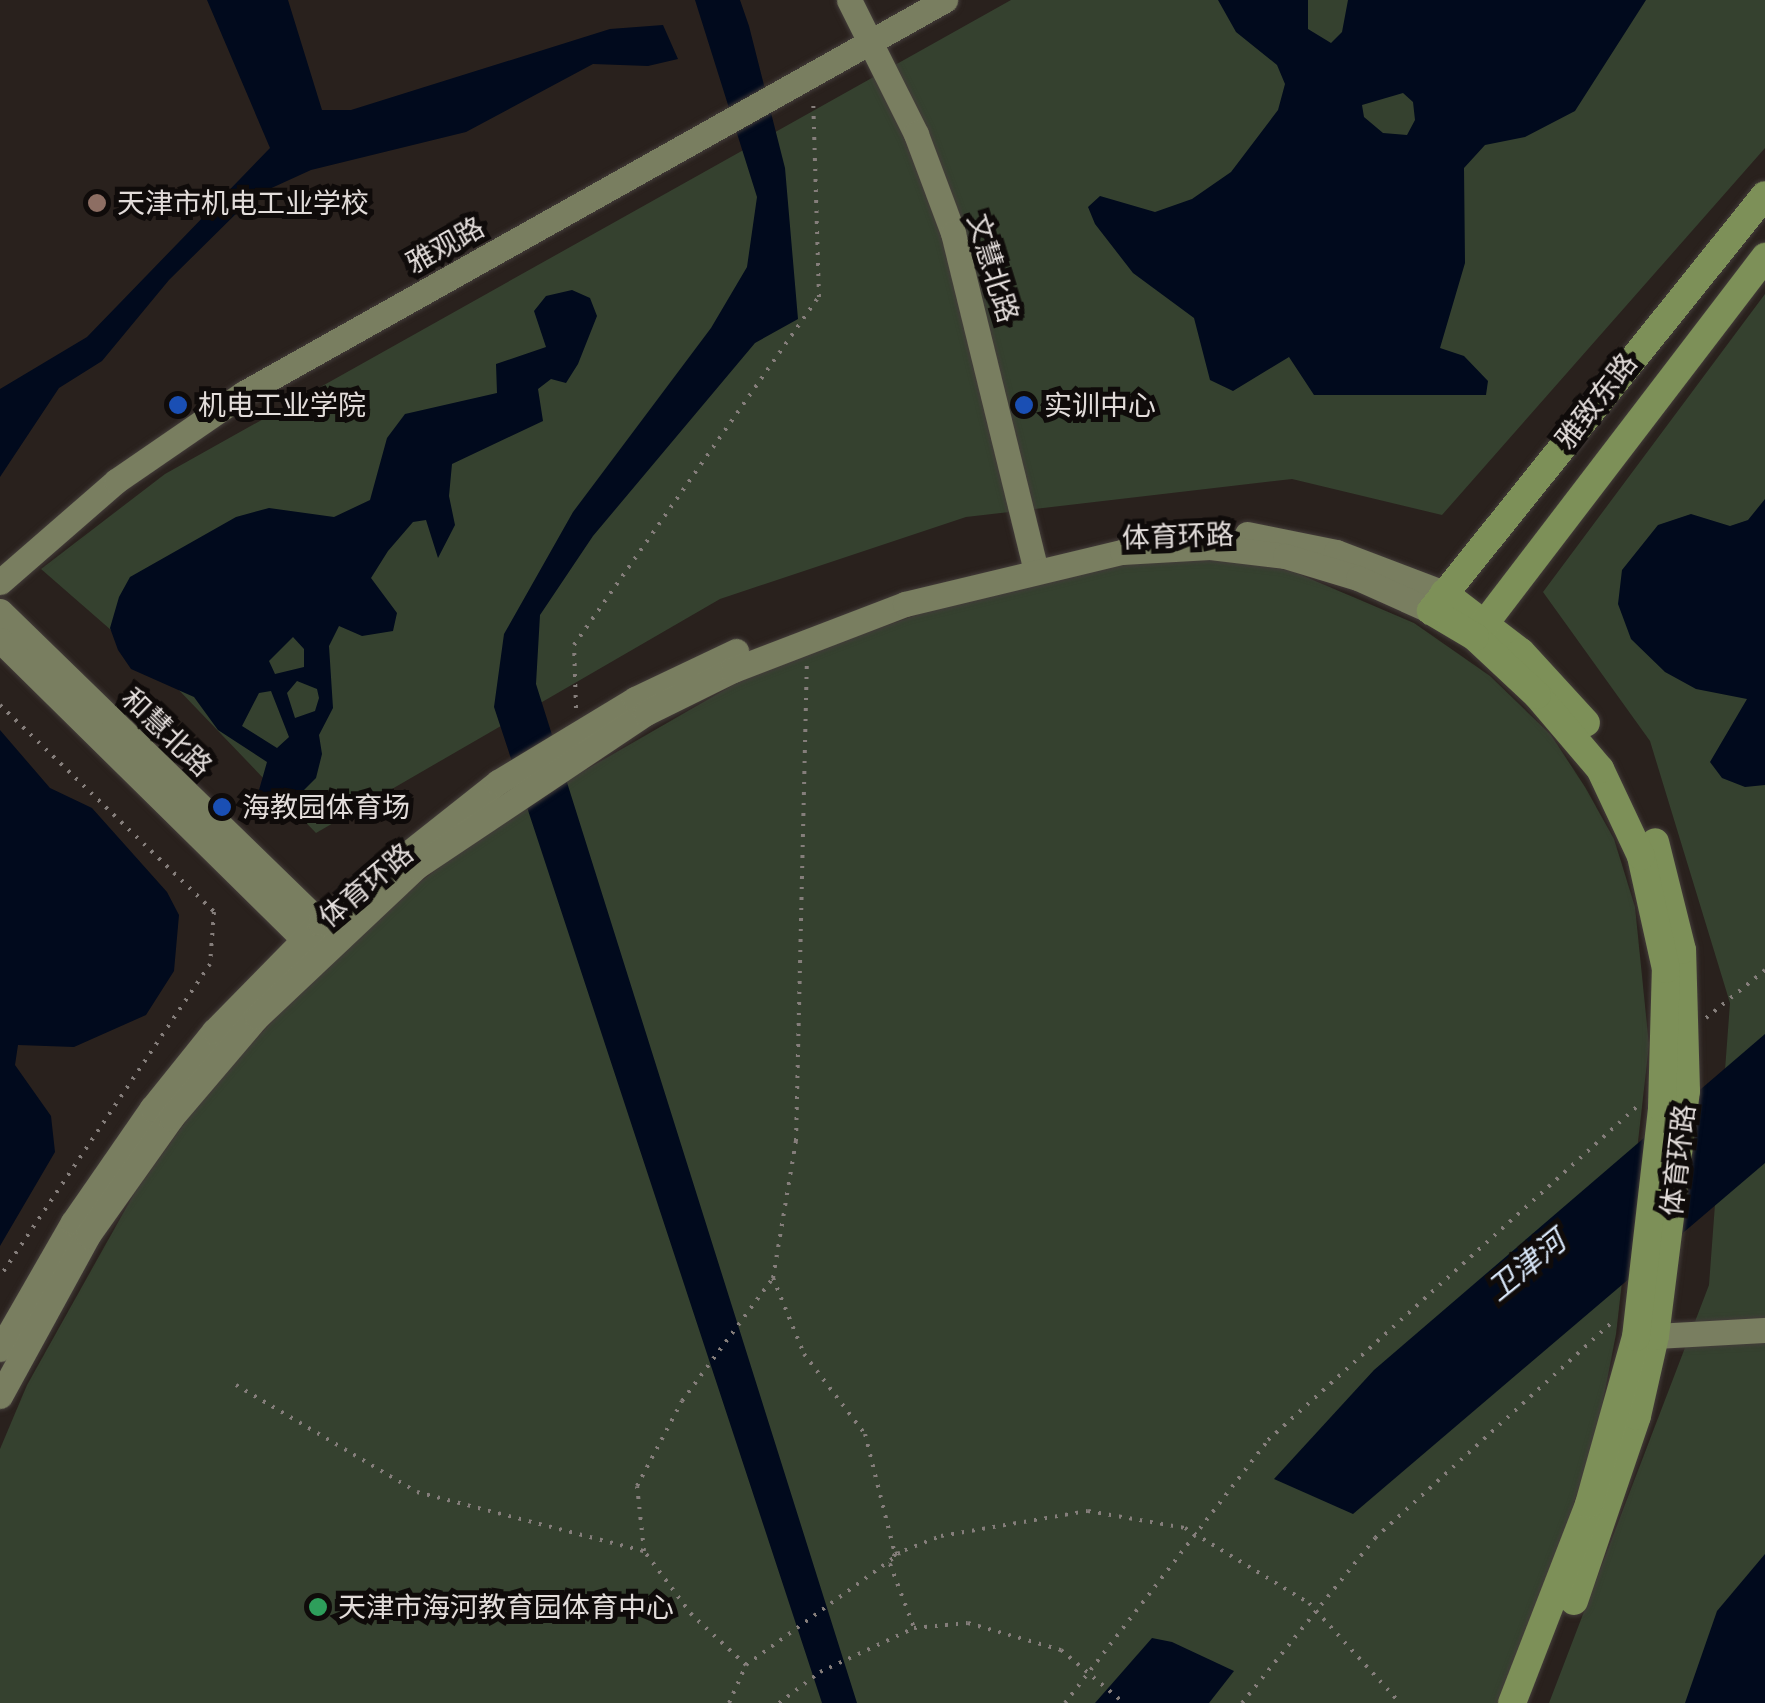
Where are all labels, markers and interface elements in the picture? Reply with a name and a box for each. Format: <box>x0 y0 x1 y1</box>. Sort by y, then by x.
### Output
place label: 天津市机电工业学校 <box>117 186 369 220</box>
marker: 天津市机电工业学校 <box>86 192 108 214</box>
street label: 雅观路 <box>400 210 490 280</box>
street label: 文慧北路 <box>961 210 1025 326</box>
street label: 雅致东路 <box>1548 347 1644 455</box>
place label: 机电工业学院 <box>198 388 366 422</box>
place label: 实训中心 <box>1044 388 1156 422</box>
marker: 机电工业学院 <box>167 394 189 416</box>
marker: 实训中心 <box>1013 394 1035 416</box>
street label: 体育环路 <box>1121 517 1235 555</box>
street label: 和慧北路 <box>115 681 219 783</box>
place label: 海教园体育场 <box>242 790 410 824</box>
marker: 海教园体育场 <box>211 796 233 818</box>
street label: 体育环路 <box>312 836 420 934</box>
street label: 体育环路 <box>1655 1102 1701 1218</box>
water label: 卫津河 <box>1480 1223 1572 1307</box>
place label: 天津市海河教育园体育中心 <box>338 1590 674 1624</box>
marker: 天津市海河教育园体育中心 <box>307 1596 329 1618</box>

